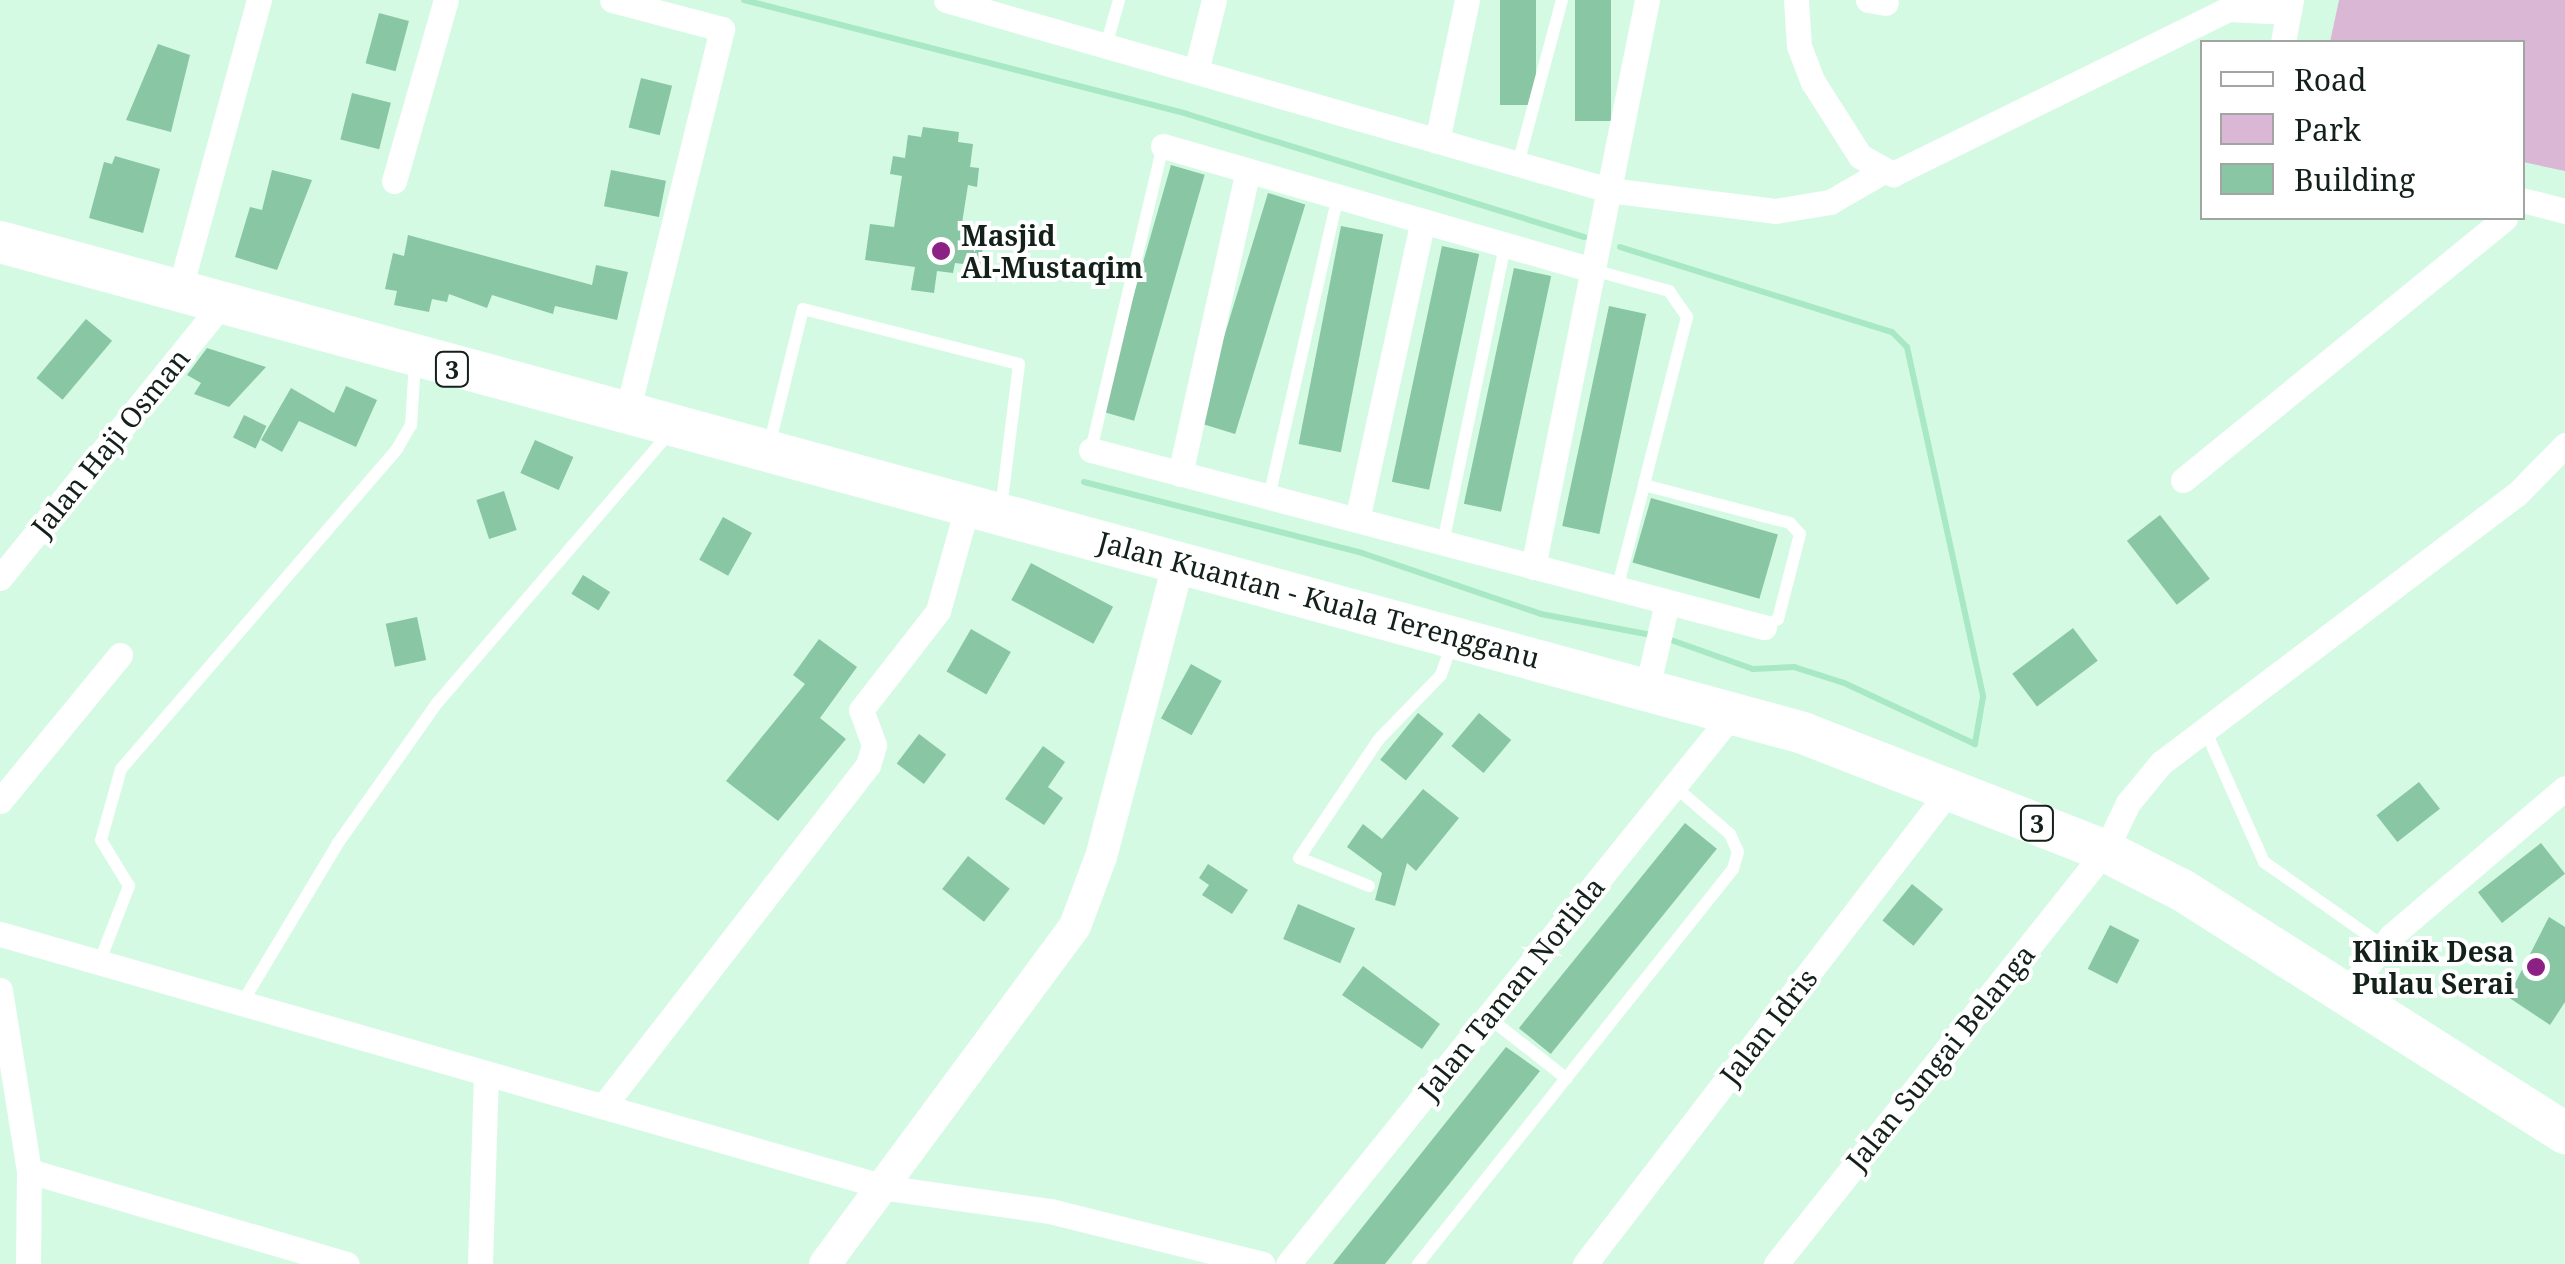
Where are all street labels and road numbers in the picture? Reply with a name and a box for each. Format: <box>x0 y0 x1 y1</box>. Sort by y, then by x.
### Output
street label: Jalan Haji Osman <box>24 341 196 543</box>
road number: 3 <box>434 349 470 389</box>
street label: Jalan Kuantan - Kuala Terengganu <box>1094 524 1544 674</box>
road number: 3 <box>2020 803 2054 843</box>
street label: Jalan Taman Norlida <box>1411 870 1611 1106</box>
street label: Jalan Sungai Belanga <box>1839 938 2041 1176</box>
street label: Jalan Idris <box>1712 961 1824 1091</box>

